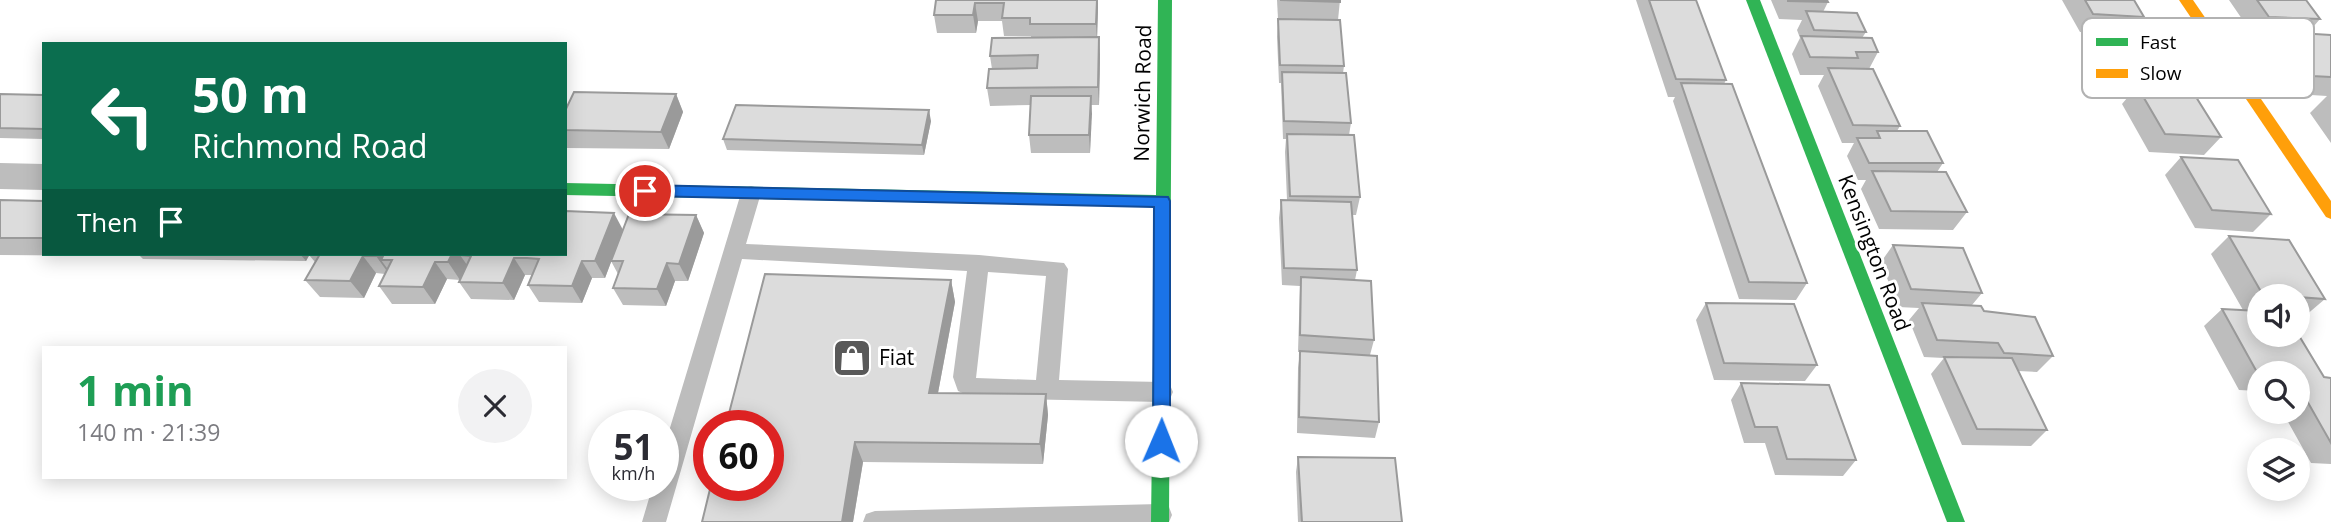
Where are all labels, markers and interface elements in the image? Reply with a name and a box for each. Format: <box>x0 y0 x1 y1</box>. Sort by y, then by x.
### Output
legend <box>2082 18 2314 98</box>
street label: Norwich Road <box>1127 24 1157 162</box>
text: Fast <box>2140 29 2176 55</box>
text: Slow <box>2140 60 2182 86</box>
text: 50 m <box>192 61 309 127</box>
icon: left <box>77 70 168 161</box>
text: Richmond Road <box>192 124 428 167</box>
pin <box>615 161 675 221</box>
street label: Kensington Road <box>1832 170 1918 335</box>
icon: arrive <box>626 172 664 210</box>
icon: arrive <box>152 203 190 241</box>
text: Then <box>77 204 138 240</box>
map controls <box>2247 284 2310 501</box>
button: sound <box>2247 284 2310 347</box>
shop icon: Fiat <box>831 337 873 379</box>
place label: Fiat <box>879 343 914 371</box>
text: 1 min <box>77 361 194 418</box>
button: search <box>2247 361 2310 424</box>
button: close <box>458 369 532 443</box>
position arrow <box>1124 404 1198 478</box>
speed limit sign: 60 <box>693 410 784 501</box>
text: 140 m · 21:39 <box>77 416 220 448</box>
text: 51 <box>613 423 654 470</box>
button: layers <box>2247 438 2310 501</box>
text: km/h <box>612 461 655 485</box>

